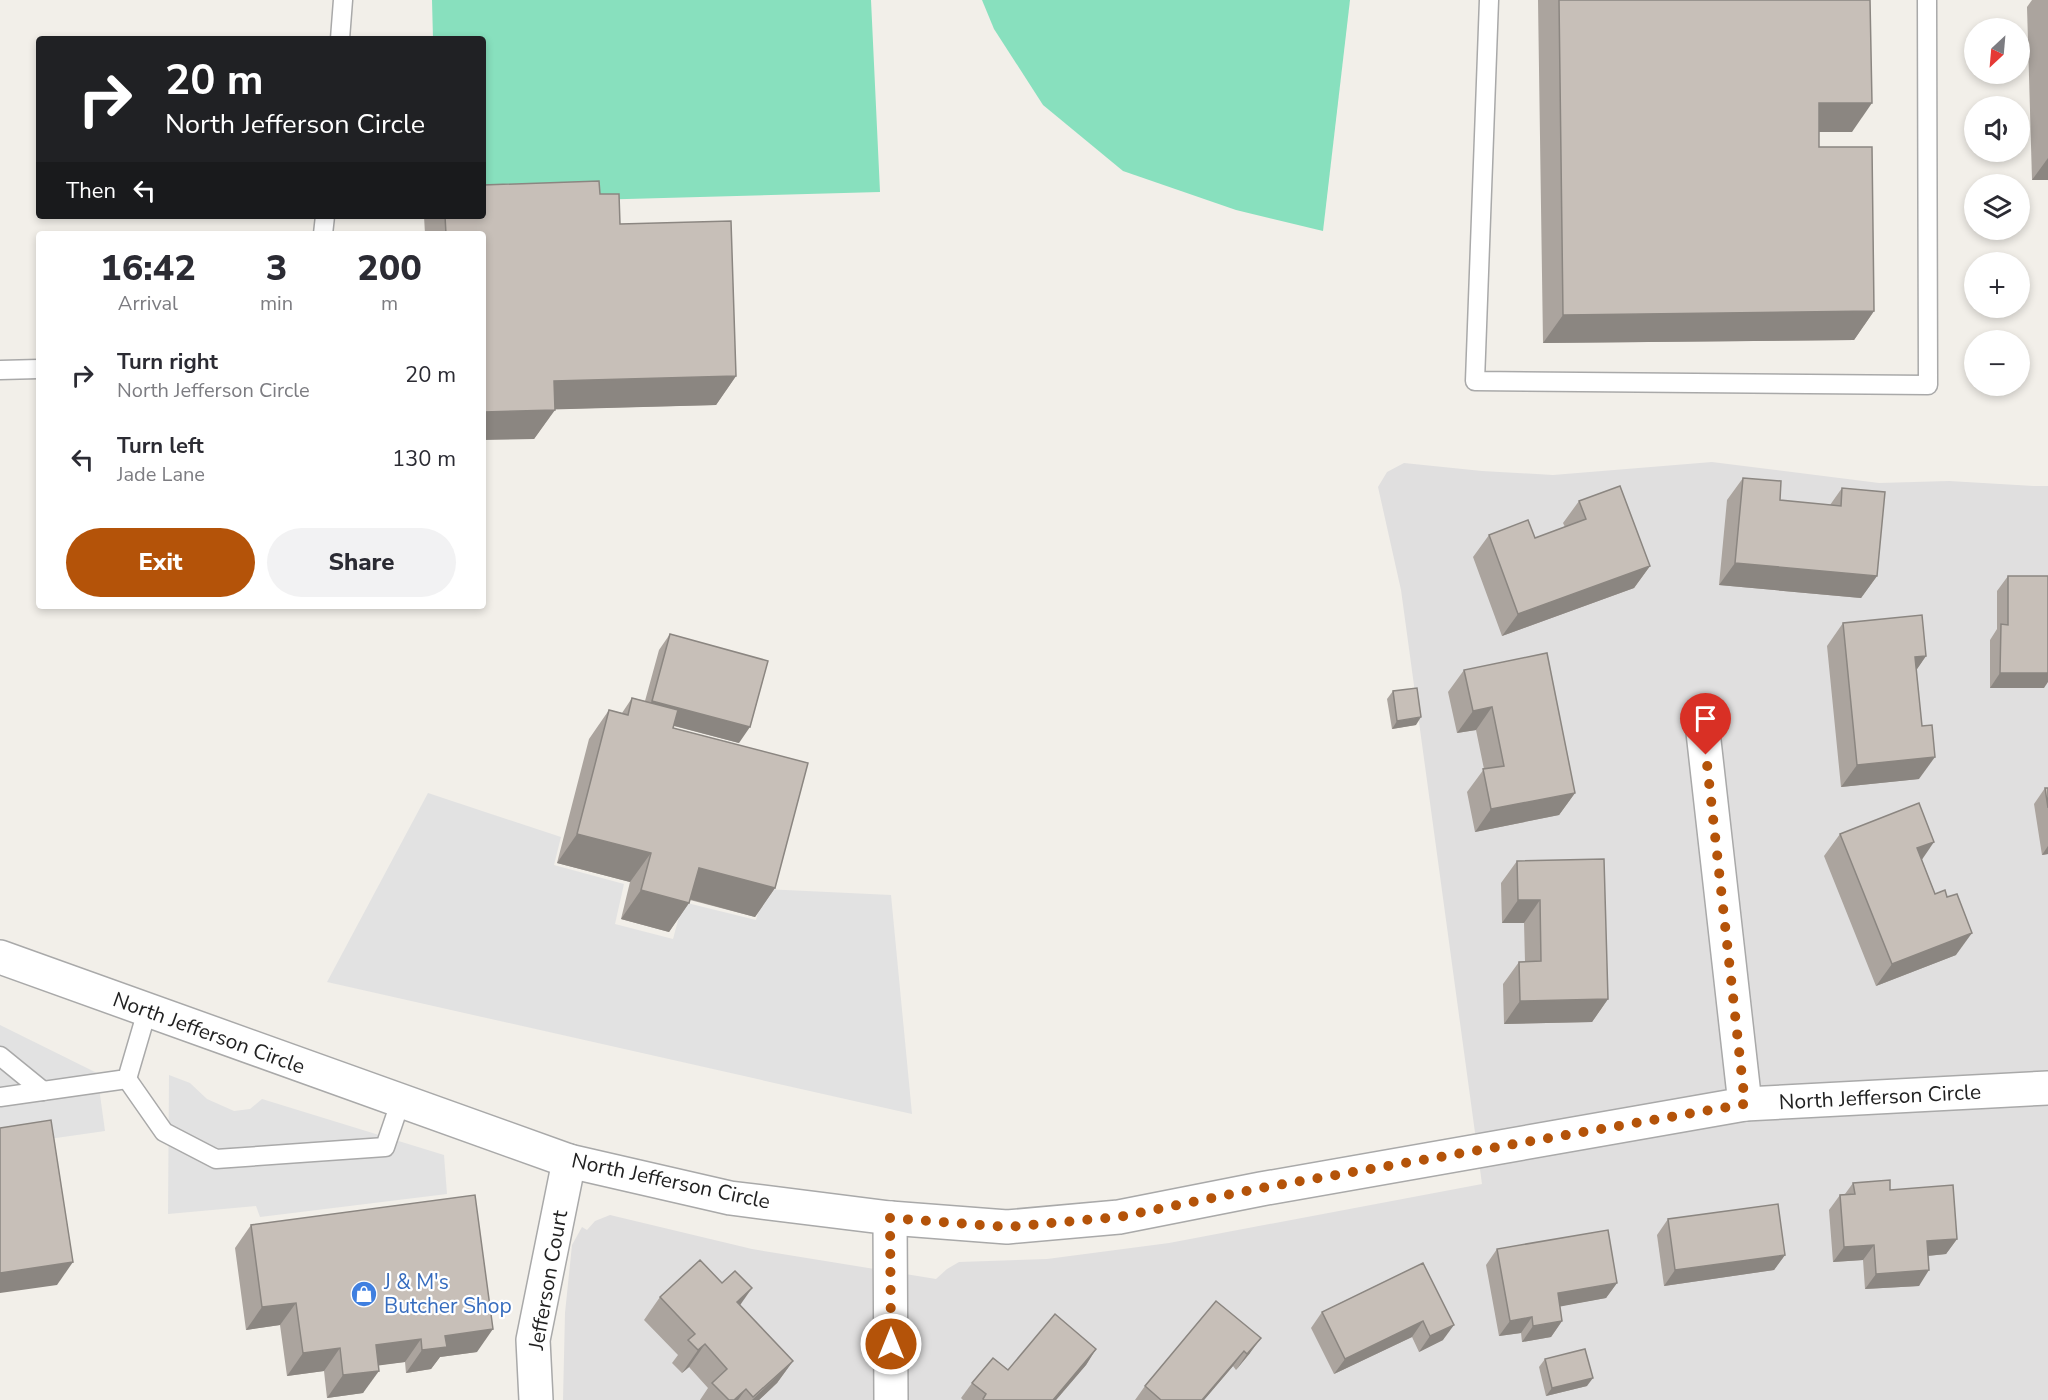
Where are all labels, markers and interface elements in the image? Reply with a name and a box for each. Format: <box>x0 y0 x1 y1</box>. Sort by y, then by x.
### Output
north arrow <box>1964 18 2030 84</box>
map controls <box>1964 18 2030 396</box>
text: 20 m <box>165 52 264 109</box>
icon: right <box>66 60 144 138</box>
button: sound <box>1964 96 2030 162</box>
text: North Jefferson Circle <box>165 106 425 143</box>
icon: left <box>128 174 161 207</box>
button: layers <box>1964 174 2030 240</box>
text: Then <box>66 176 116 206</box>
text: 16:42 <box>100 244 196 293</box>
text: 3 <box>266 244 287 293</box>
text: 200 <box>357 244 422 293</box>
button: + <box>1964 252 2030 318</box>
text: Arrival <box>118 290 178 317</box>
text: min <box>260 290 293 317</box>
text: m <box>381 290 398 317</box>
button: − <box>1964 330 2030 396</box>
text: Turn right <box>117 347 218 377</box>
icon: right <box>66 359 99 392</box>
text: 20 m <box>405 360 456 390</box>
text: North Jefferson Circle <box>117 377 310 404</box>
text: Turn left <box>117 431 204 461</box>
icon: left <box>66 443 99 476</box>
text: 130 m <box>392 444 456 474</box>
text: Jade Lane <box>117 461 205 488</box>
button: Exit <box>66 528 255 597</box>
button: Share <box>267 528 456 597</box>
pin <box>1680 693 1731 755</box>
icon: arrive <box>1689 702 1722 735</box>
street label: North Jefferson Circle <box>109 985 309 1081</box>
street label: North Jefferson Circle <box>1778 1078 1982 1116</box>
street label: North Jefferson Circle <box>569 1146 773 1216</box>
street label: Jefferson Court <box>522 1207 574 1353</box>
place label: J & M's Butcher Shop <box>383 1268 512 1320</box>
shop icon: J & M's Butcher Shop <box>349 1279 379 1309</box>
position arrow <box>859 1312 923 1376</box>

